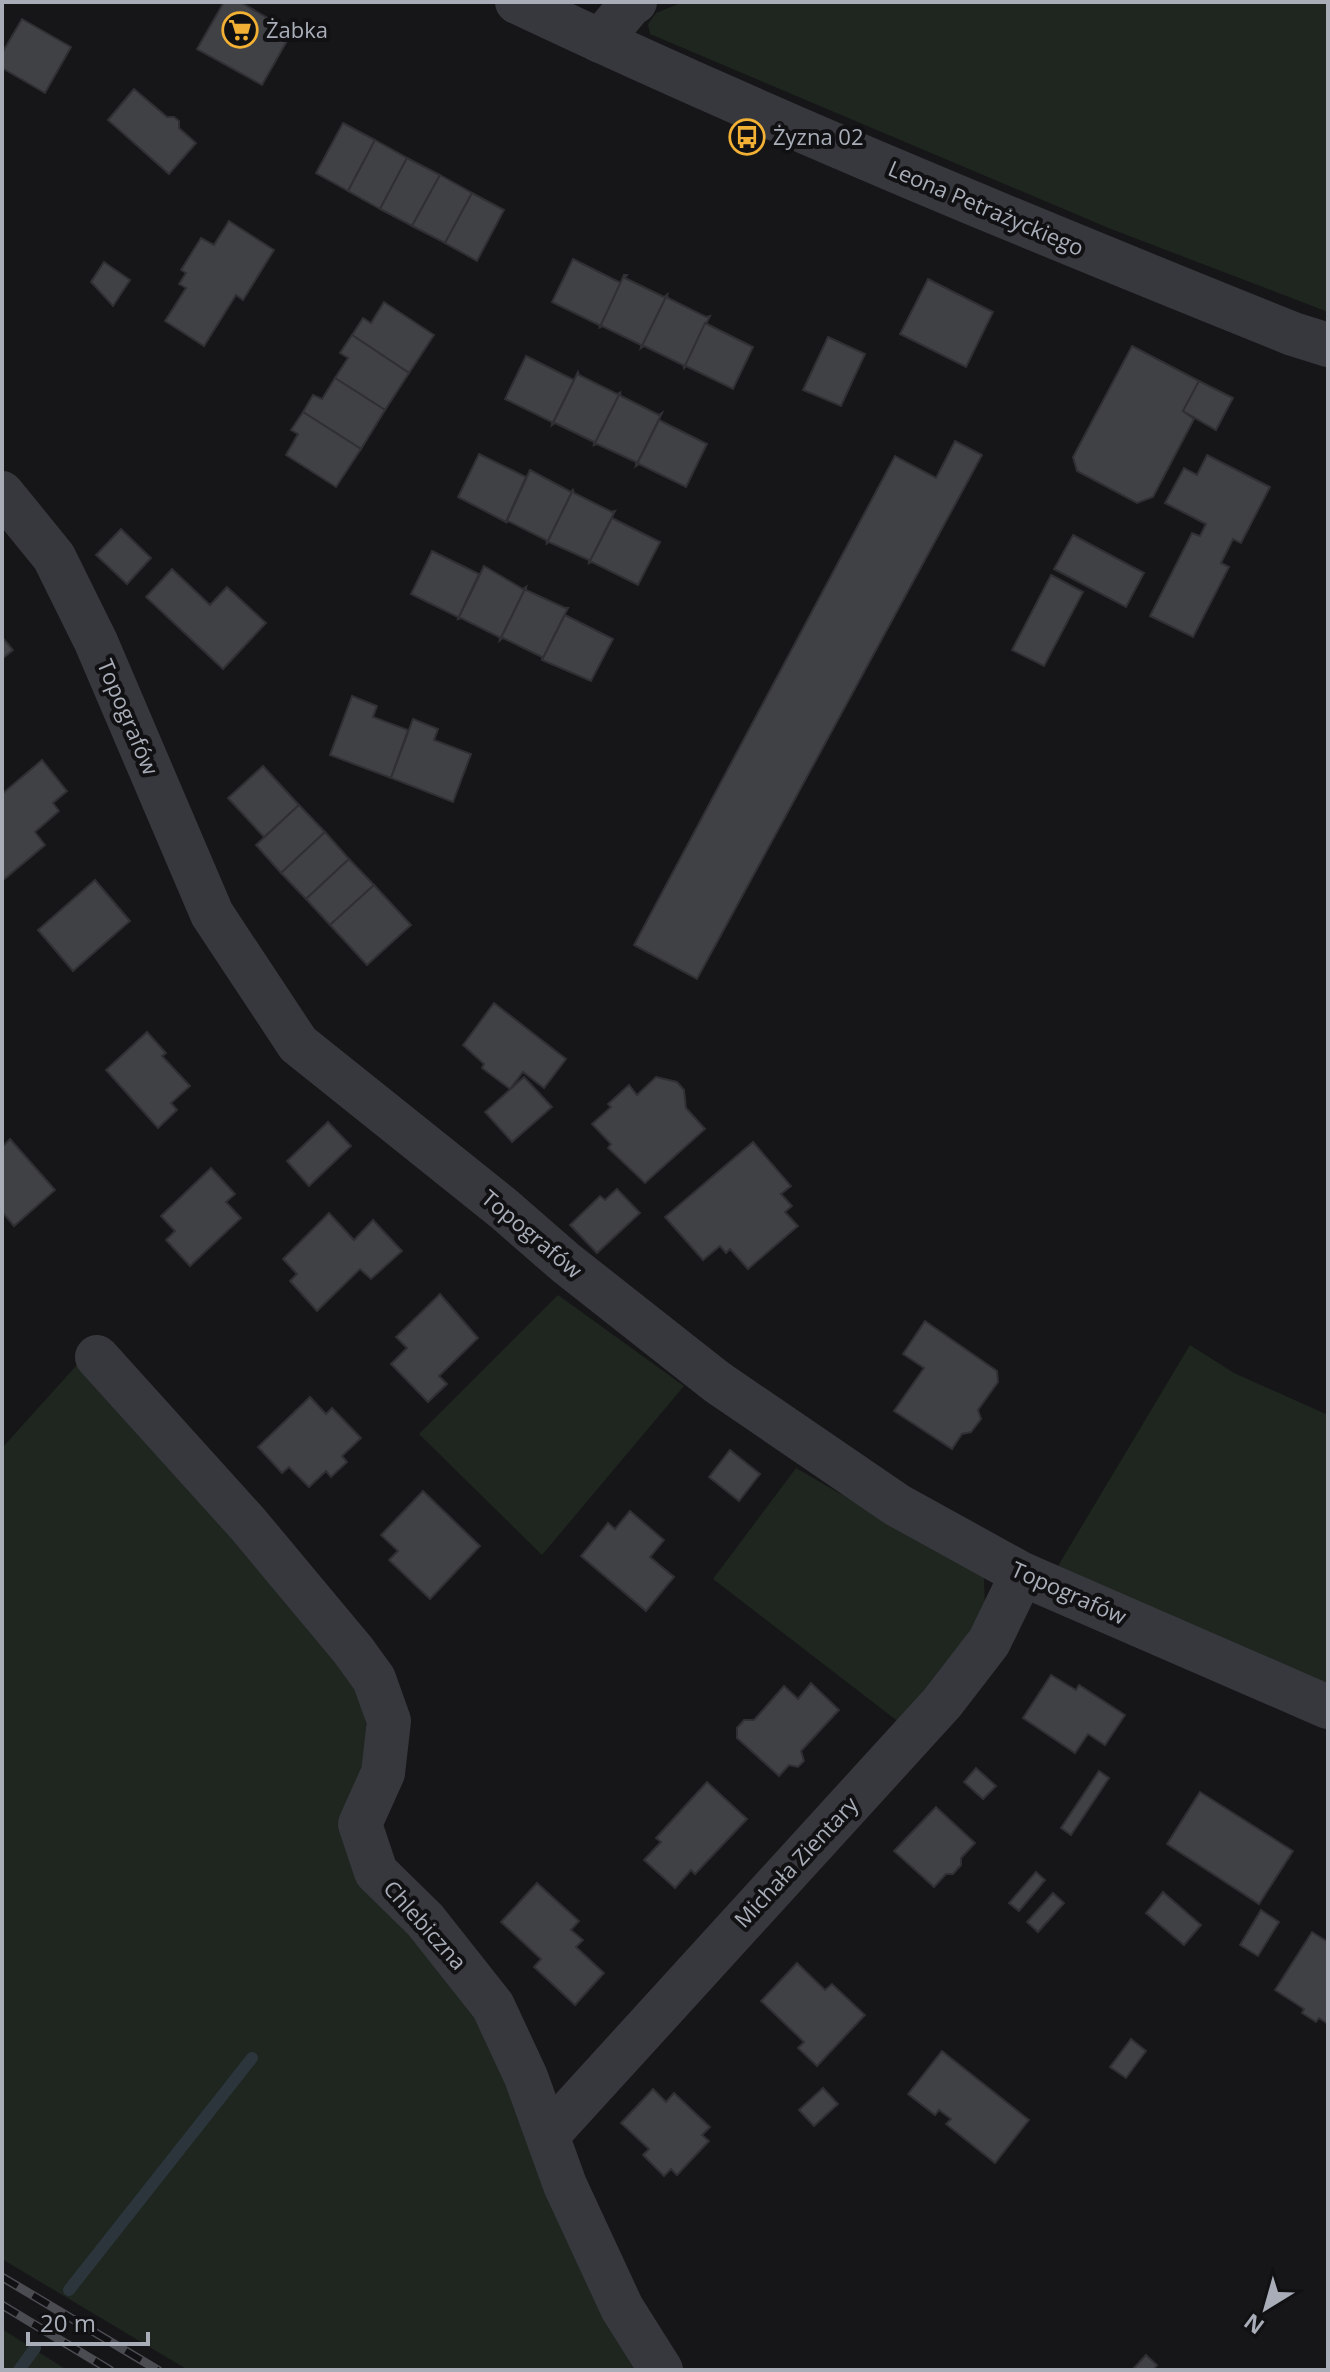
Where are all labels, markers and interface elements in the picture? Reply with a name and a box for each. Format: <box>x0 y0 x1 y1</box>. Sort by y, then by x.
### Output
supermarket icon: Żabka <box>221 11 259 49</box>
place label: Żabka <box>266 14 328 44</box>
bus stop icon: Żyzna 02 <box>728 118 766 156</box>
place label: Żyzna 02 <box>773 121 864 151</box>
street label: Leona Petrażyckiego <box>884 152 1089 262</box>
street label: Topografów <box>91 654 167 779</box>
street label: Topografów <box>476 1182 589 1284</box>
street label: Topografów <box>1007 1553 1132 1631</box>
street label: Michała Zientary <box>727 1789 865 1933</box>
street label: Chlebiczna <box>378 1873 474 1976</box>
north arrow <box>1226 2268 1306 2348</box>
scale bar <box>28 2296 148 2346</box>
text: 20 m <box>40 2306 96 2339</box>
text: N <box>1237 2307 1270 2342</box>

